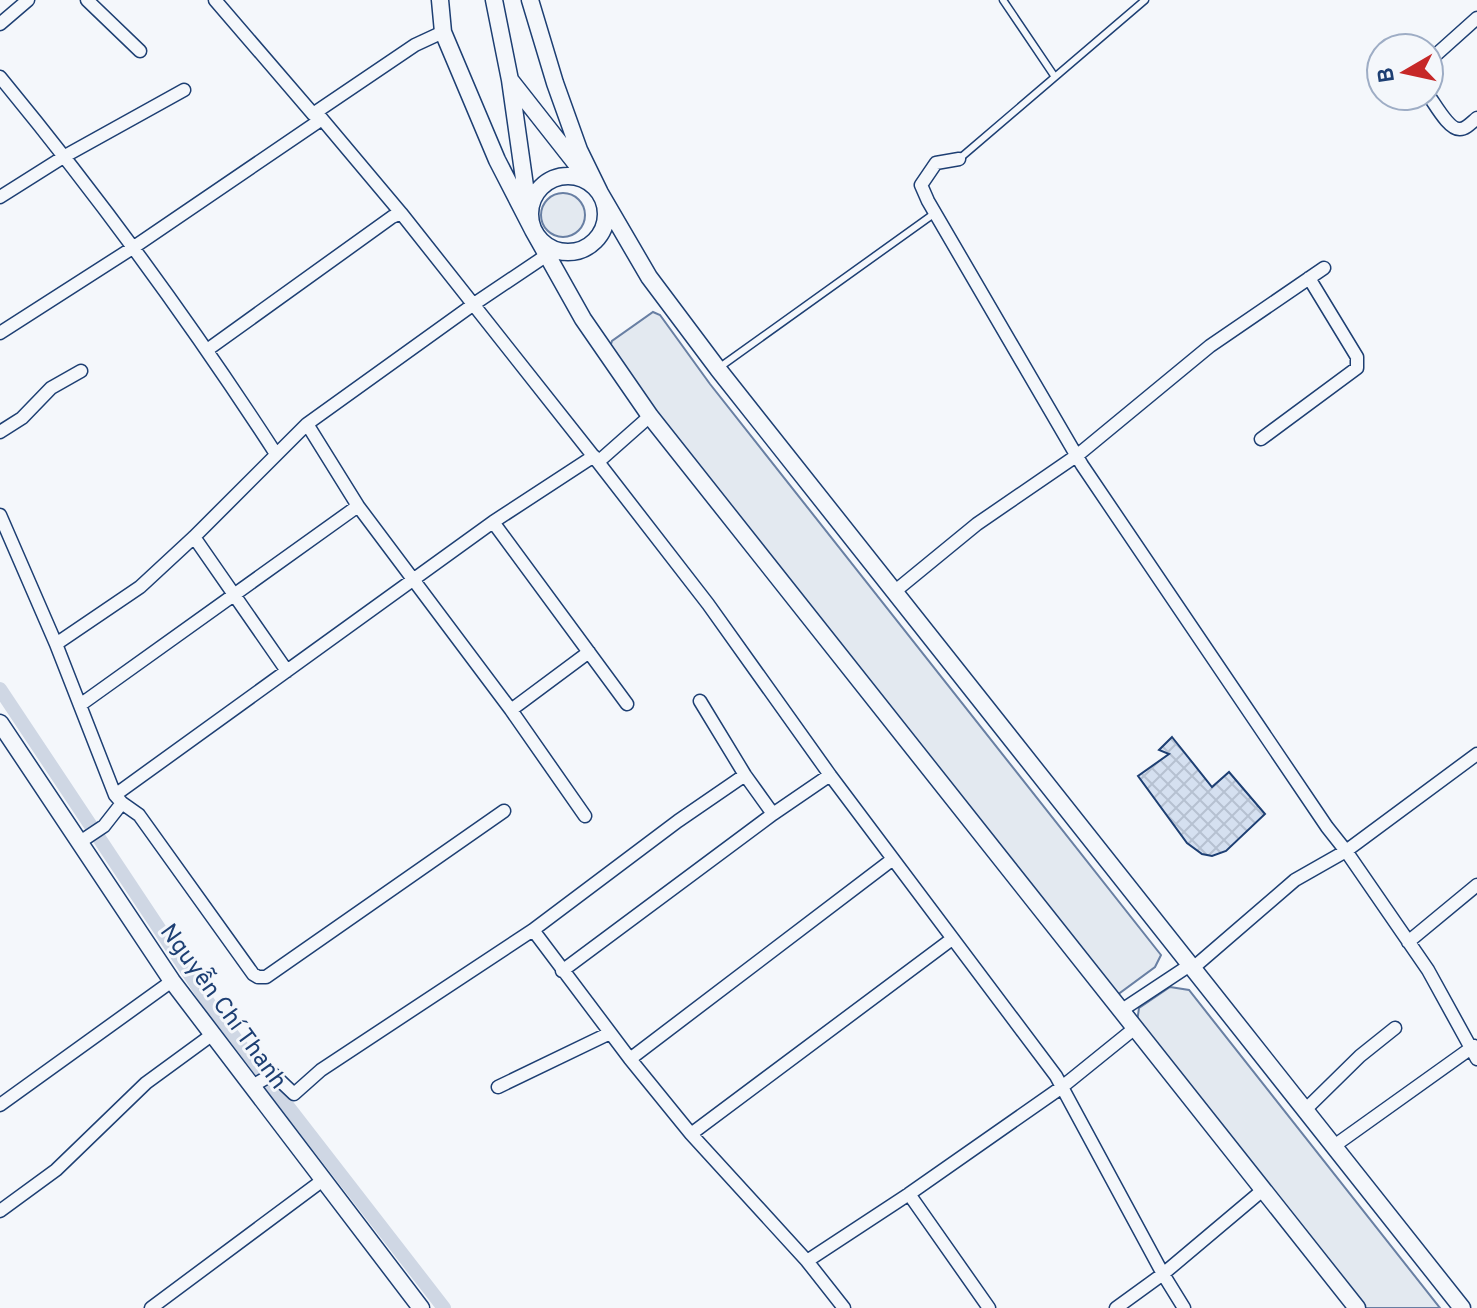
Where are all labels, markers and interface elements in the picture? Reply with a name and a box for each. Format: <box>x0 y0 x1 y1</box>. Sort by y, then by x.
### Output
north arrow <box>1365 32 1445 112</box>
text: B <box>1373 65 1402 84</box>
street label: Nguyễn Chí Thanh <box>152 917 294 1096</box>

